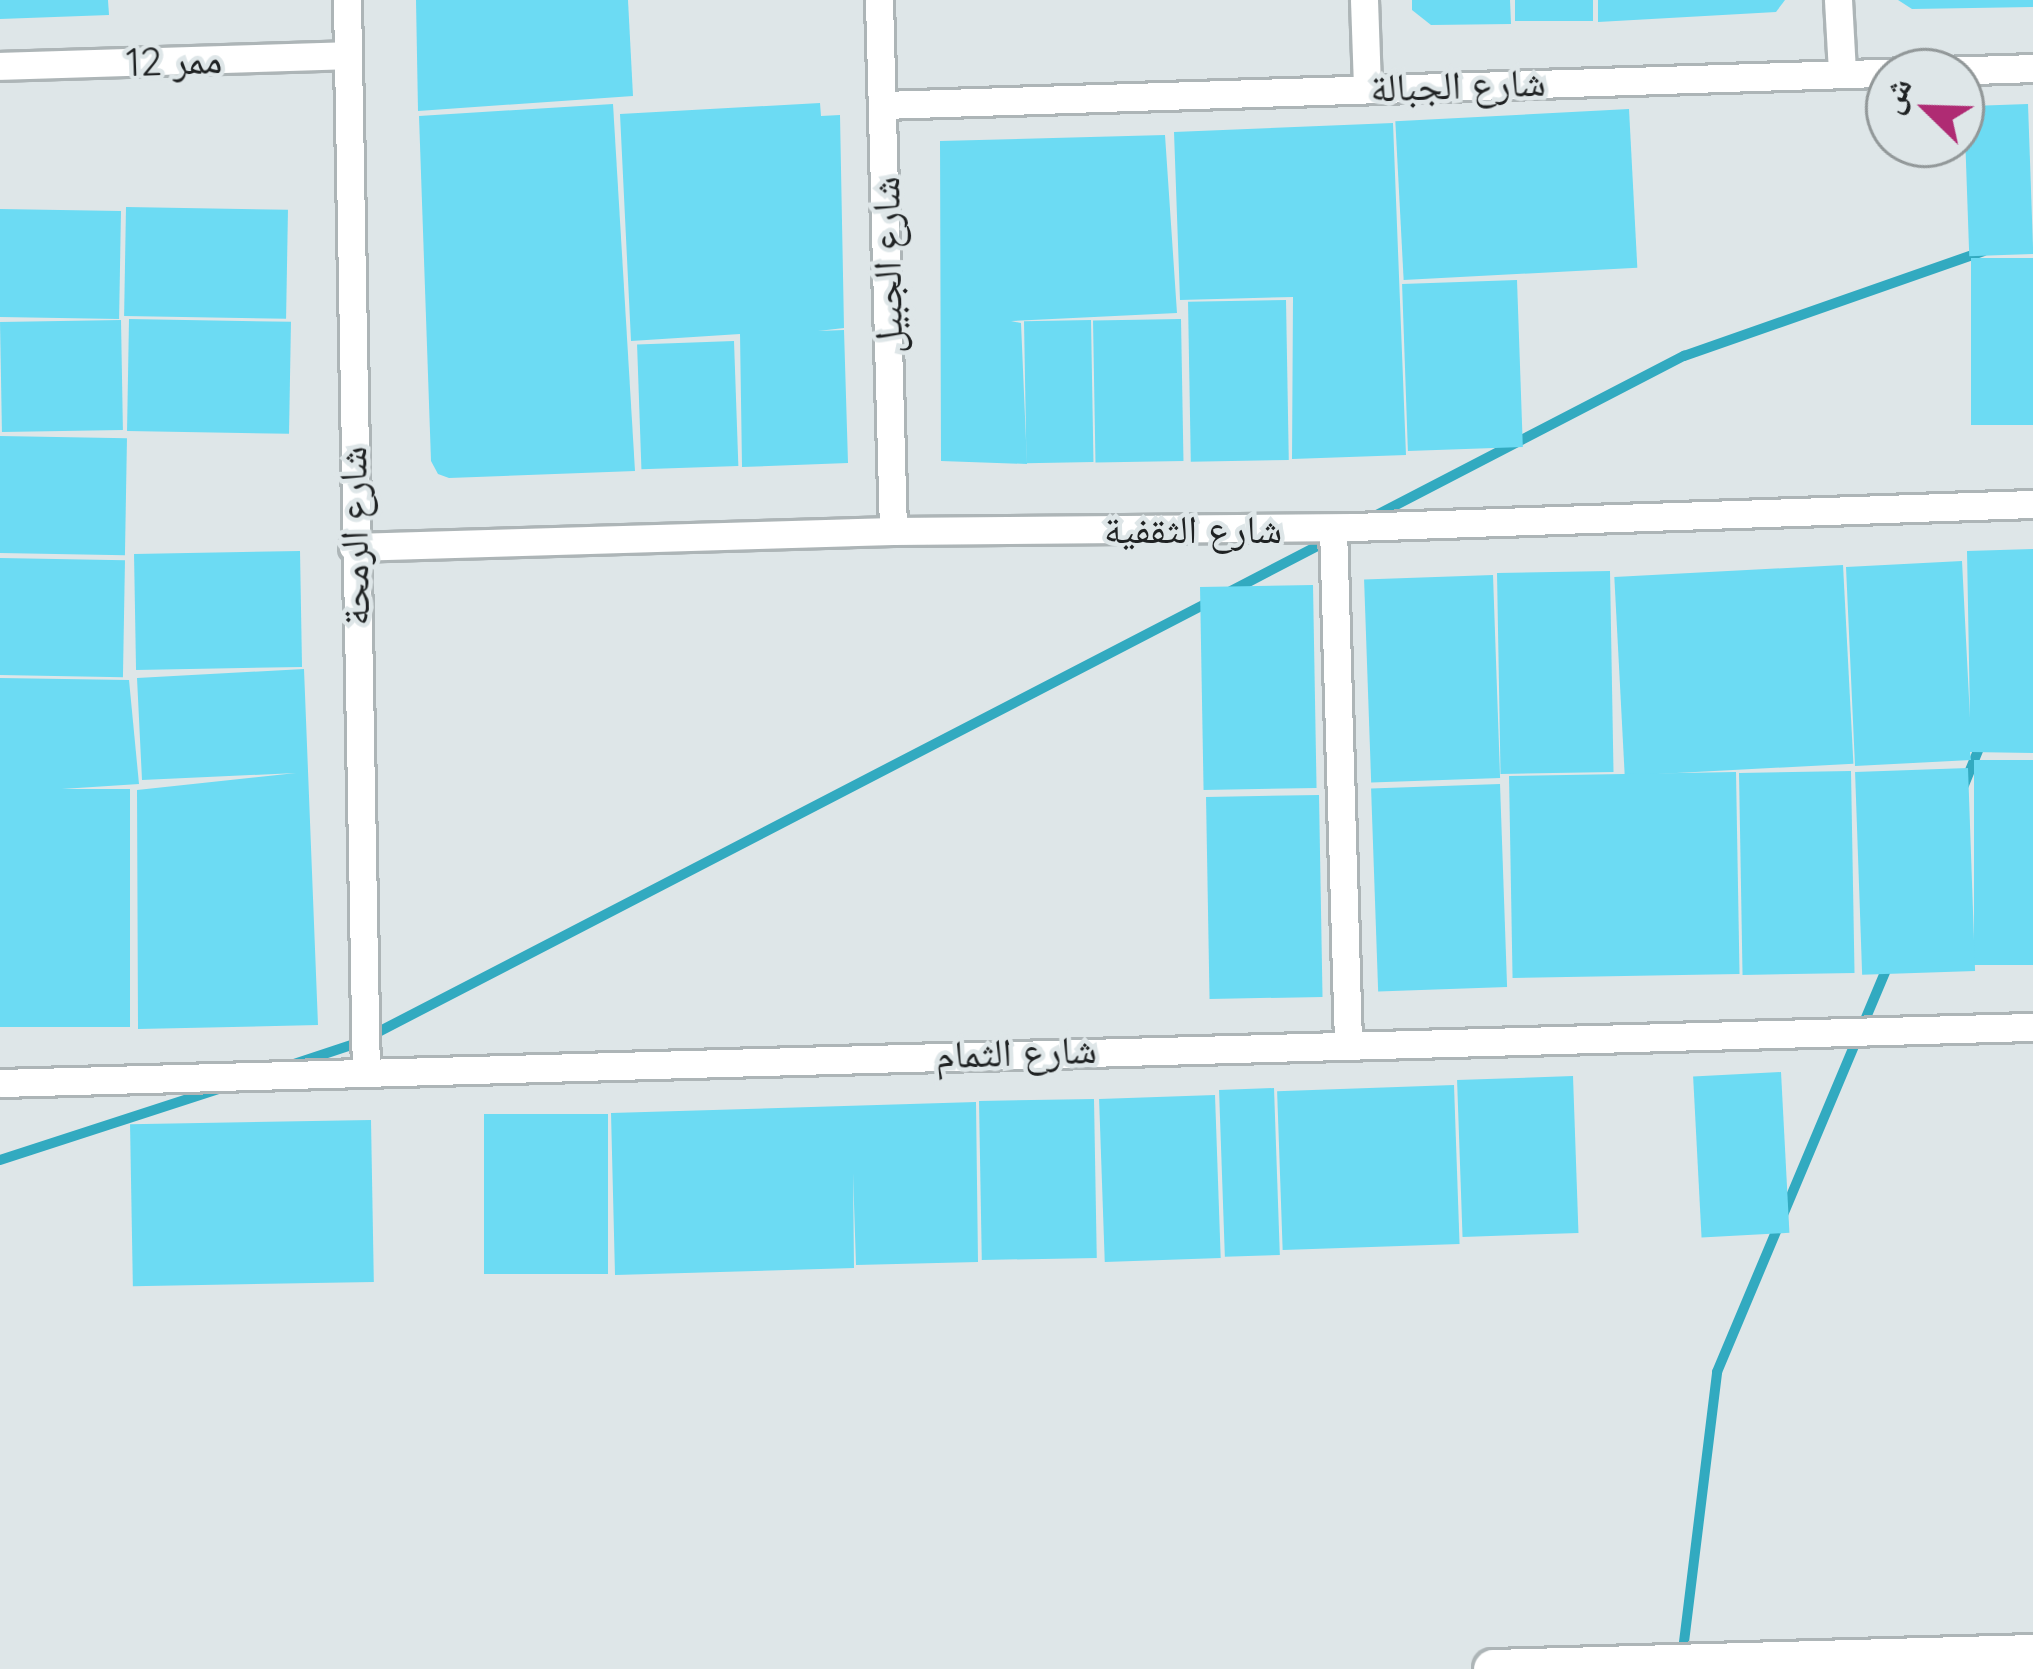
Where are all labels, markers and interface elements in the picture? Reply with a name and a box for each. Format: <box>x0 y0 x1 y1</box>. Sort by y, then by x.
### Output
street label: ممر 12 <box>125 36 223 86</box>
north arrow <box>1865 48 1985 168</box>
street label: شارع الجبالة <box>1370 59 1546 111</box>
text: ش <box>1868 71 1920 119</box>
street label: شارع الجبيل <box>862 176 912 354</box>
street label: شارع الرمحة <box>329 446 379 626</box>
street label: شارع الثقفية <box>1104 506 1282 552</box>
street label: شارع الثمام <box>935 1026 1097 1078</box>

